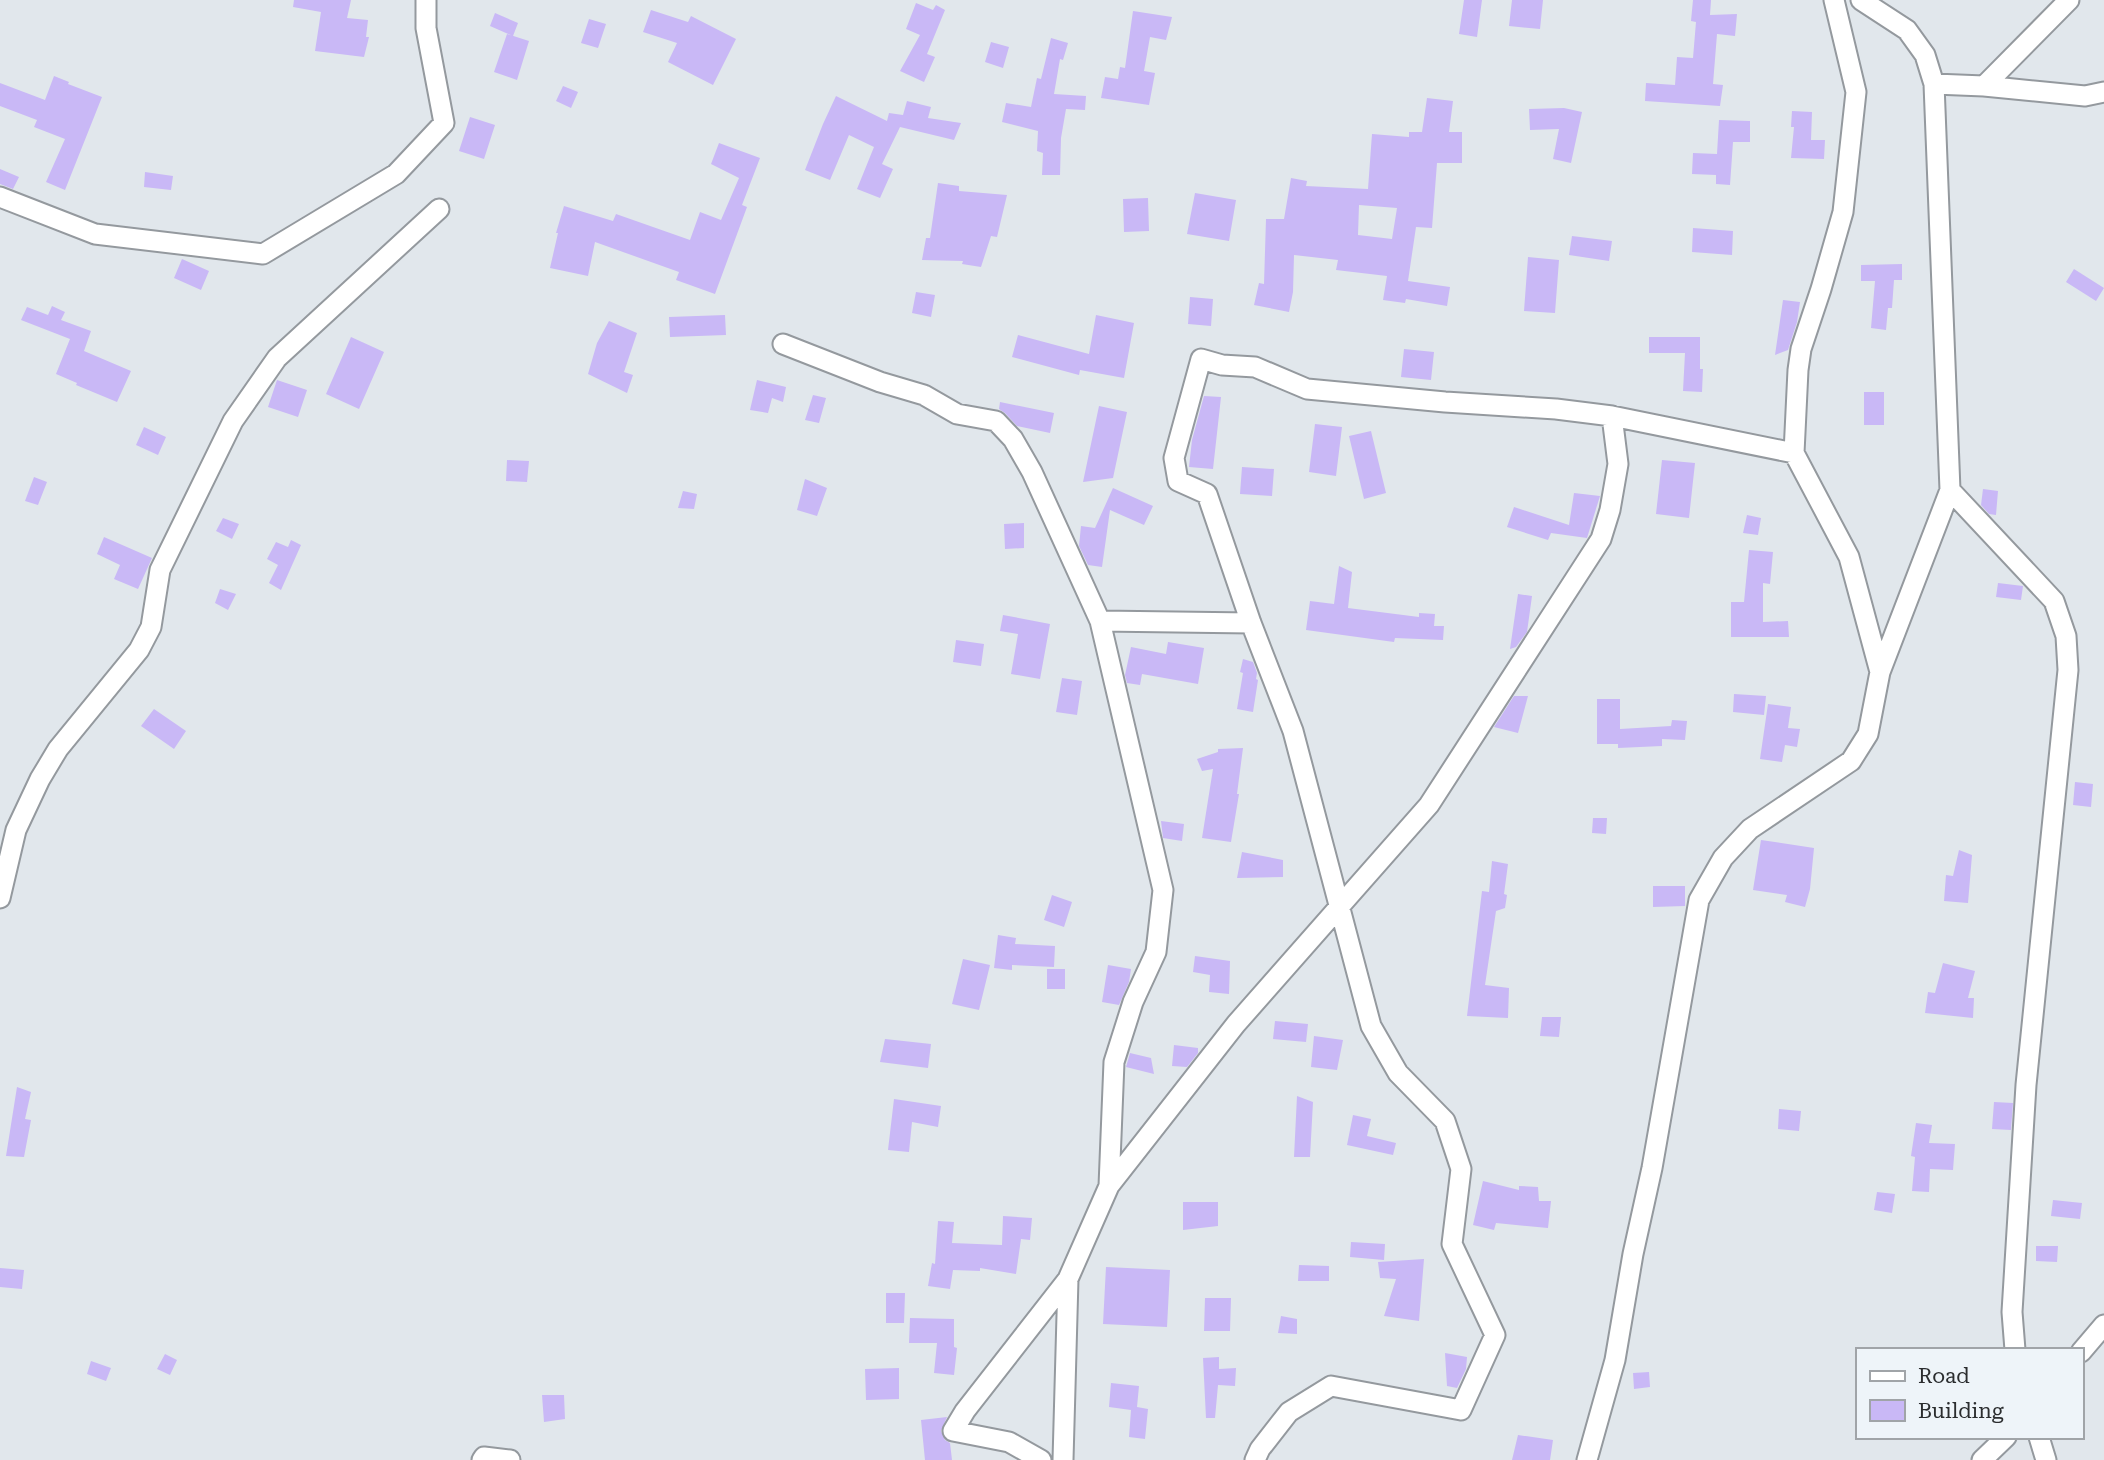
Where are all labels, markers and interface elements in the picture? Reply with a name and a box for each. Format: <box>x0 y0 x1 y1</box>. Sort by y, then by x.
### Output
legend <box>1856 1348 2083 1439</box>
text: Road <box>1918 1364 1970 1388</box>
text: Building <box>1918 1399 2004 1423</box>

